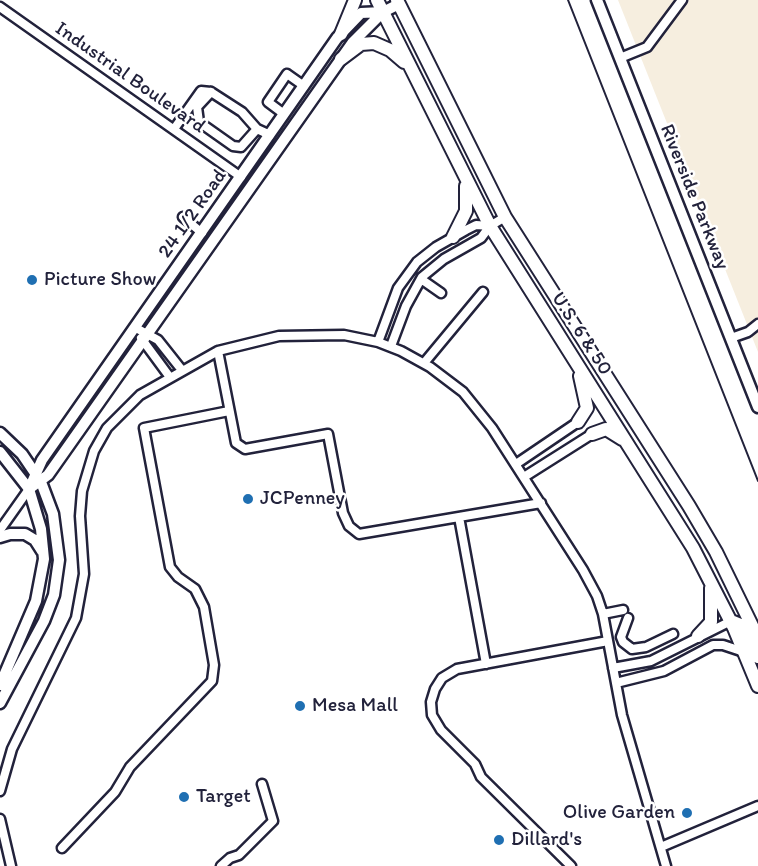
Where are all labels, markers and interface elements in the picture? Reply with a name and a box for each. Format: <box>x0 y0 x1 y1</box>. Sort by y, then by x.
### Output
street label: Industrial Boulevard <box>50 17 210 139</box>
street label: Riverside Parkway <box>654 121 734 273</box>
street label: 24 1/2 Road <box>154 165 232 263</box>
place label: Picture Show <box>44 268 156 292</box>
marker: Picture Show <box>25 273 39 287</box>
street label: U.S. 6 & 50 <box>545 288 617 380</box>
place label: JCPenney <box>260 487 345 511</box>
marker: JCPenney <box>241 492 255 506</box>
place label: Mesa Mall <box>312 694 398 718</box>
marker: Mesa Mall <box>293 699 307 713</box>
place label: Target <box>196 785 251 809</box>
marker: Target <box>177 790 191 804</box>
place label: Olive Garden <box>563 801 675 825</box>
marker: Olive Garden <box>680 806 694 820</box>
place label: Dillard's <box>511 828 582 852</box>
marker: Dillard's <box>492 833 506 847</box>

